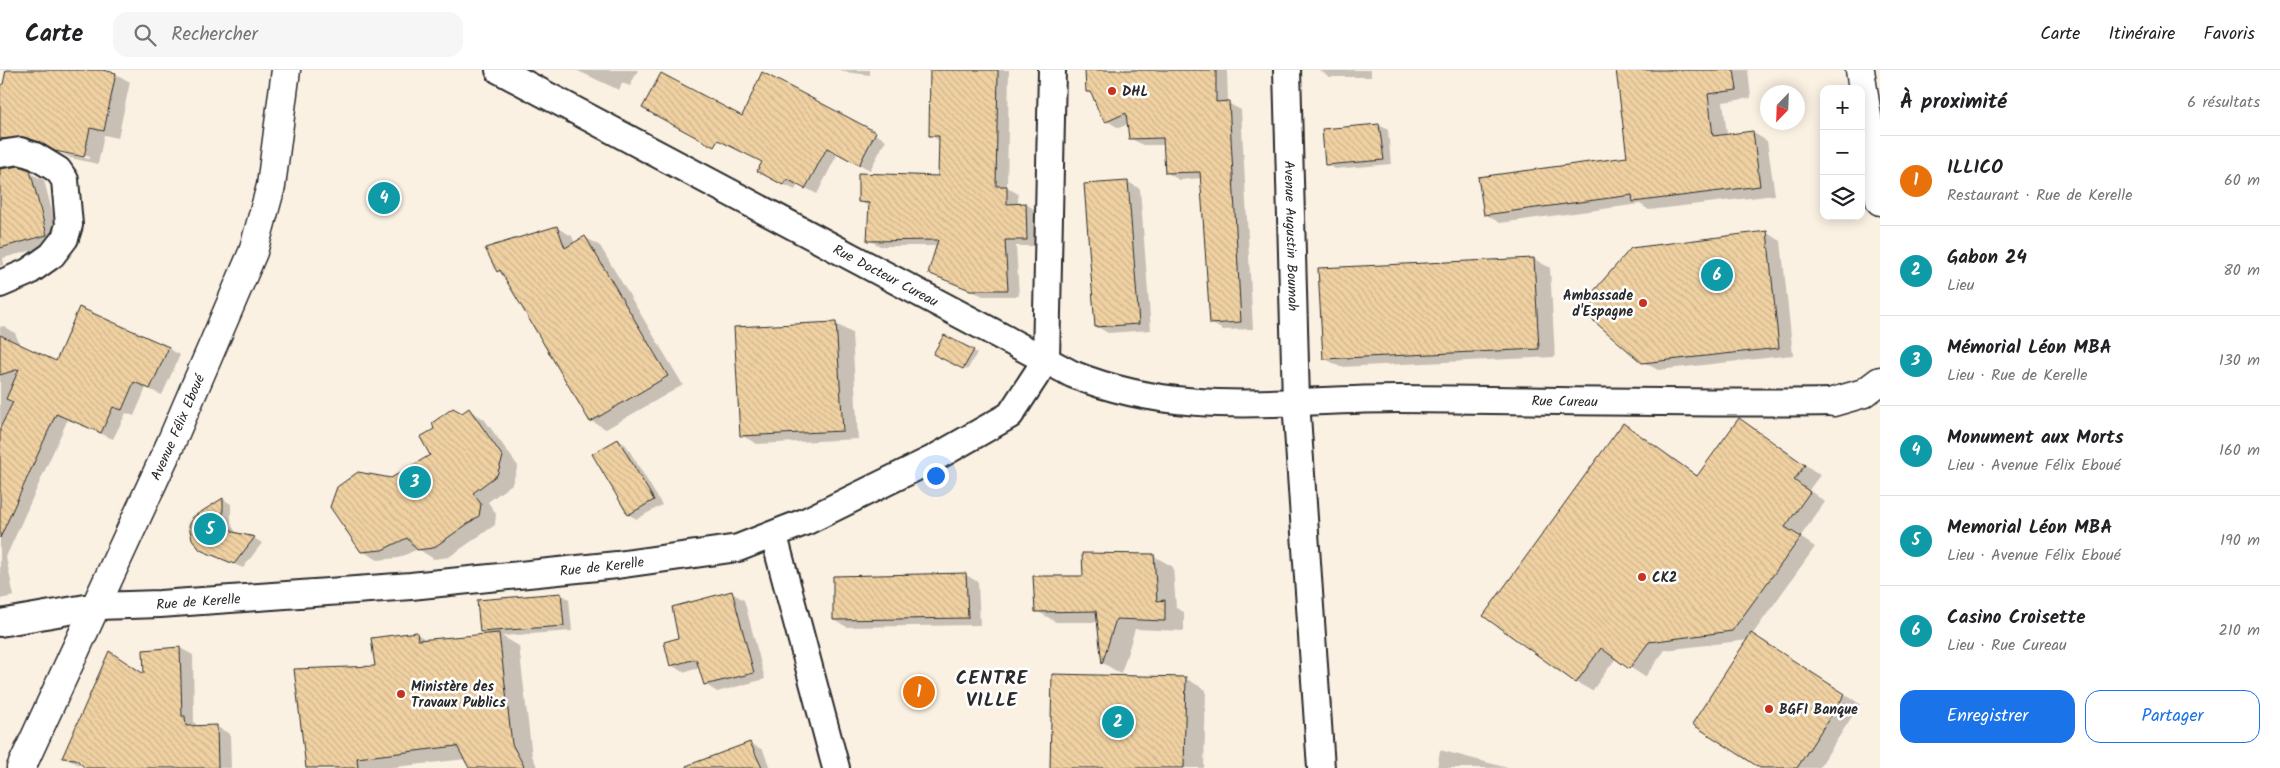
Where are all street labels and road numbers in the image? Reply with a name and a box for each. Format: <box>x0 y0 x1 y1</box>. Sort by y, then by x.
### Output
street label: Avenue Augustin Boumah <box>1277 160 1304 312</box>
street label: Rue Docteur Cureau <box>829 239 942 313</box>
street label: Avenue Félix Eboué <box>145 370 211 484</box>
street label: Rue Cureau <box>1531 391 1598 413</box>
street label: Rue de Kerelle <box>559 551 646 583</box>
street label: Rue de Kerelle <box>156 588 242 616</box>

